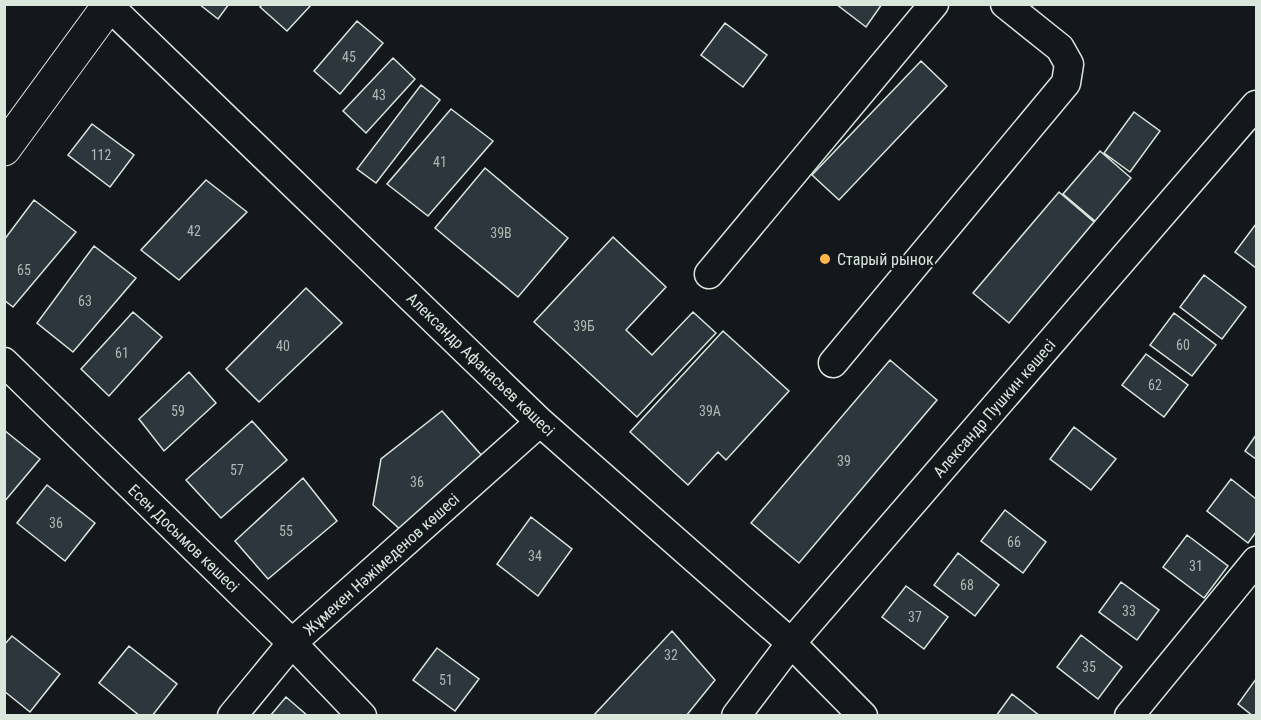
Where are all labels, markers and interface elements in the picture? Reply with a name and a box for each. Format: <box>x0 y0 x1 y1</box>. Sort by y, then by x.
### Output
house number: 45 <box>342 49 356 65</box>
house number: 43 <box>372 87 386 103</box>
house number: 112 <box>91 147 111 163</box>
house number: 41 <box>433 154 447 170</box>
house number: 42 <box>187 223 201 239</box>
house number: 39В <box>490 225 512 241</box>
place label: Старый рынок <box>837 250 934 269</box>
marker: Старый рынок <box>818 252 832 266</box>
house number: 65 <box>17 262 31 278</box>
street label: Александр Афанасьев көшесі <box>403 289 559 440</box>
house number: 63 <box>78 293 92 309</box>
house number: 39Б <box>573 318 595 334</box>
street label: Александр Пушкин көшесі <box>929 335 1060 481</box>
house number: 60 <box>1176 337 1190 353</box>
house number: 40 <box>276 338 290 354</box>
house number: 61 <box>115 345 129 361</box>
house number: 62 <box>1148 377 1162 393</box>
house number: 59 <box>171 403 185 419</box>
house number: 39А <box>699 403 721 419</box>
house number: 39 <box>837 453 851 469</box>
house number: 57 <box>230 462 244 478</box>
house number: 36 <box>410 474 424 490</box>
street label: Есен Досымов көшесі <box>124 481 243 596</box>
street label: Жұмекен Нәжімеденов көшесі <box>299 489 463 639</box>
house number: 36 <box>49 515 63 531</box>
house number: 55 <box>279 523 293 539</box>
house number: 66 <box>1007 534 1021 550</box>
house number: 34 <box>528 548 542 564</box>
house number: 31 <box>1189 558 1203 574</box>
house number: 68 <box>960 577 974 593</box>
house number: 33 <box>1122 603 1136 619</box>
house number: 37 <box>908 609 922 625</box>
house number: 32 <box>664 647 678 663</box>
house number: 35 <box>1082 659 1096 675</box>
house number: 51 <box>439 672 453 688</box>

